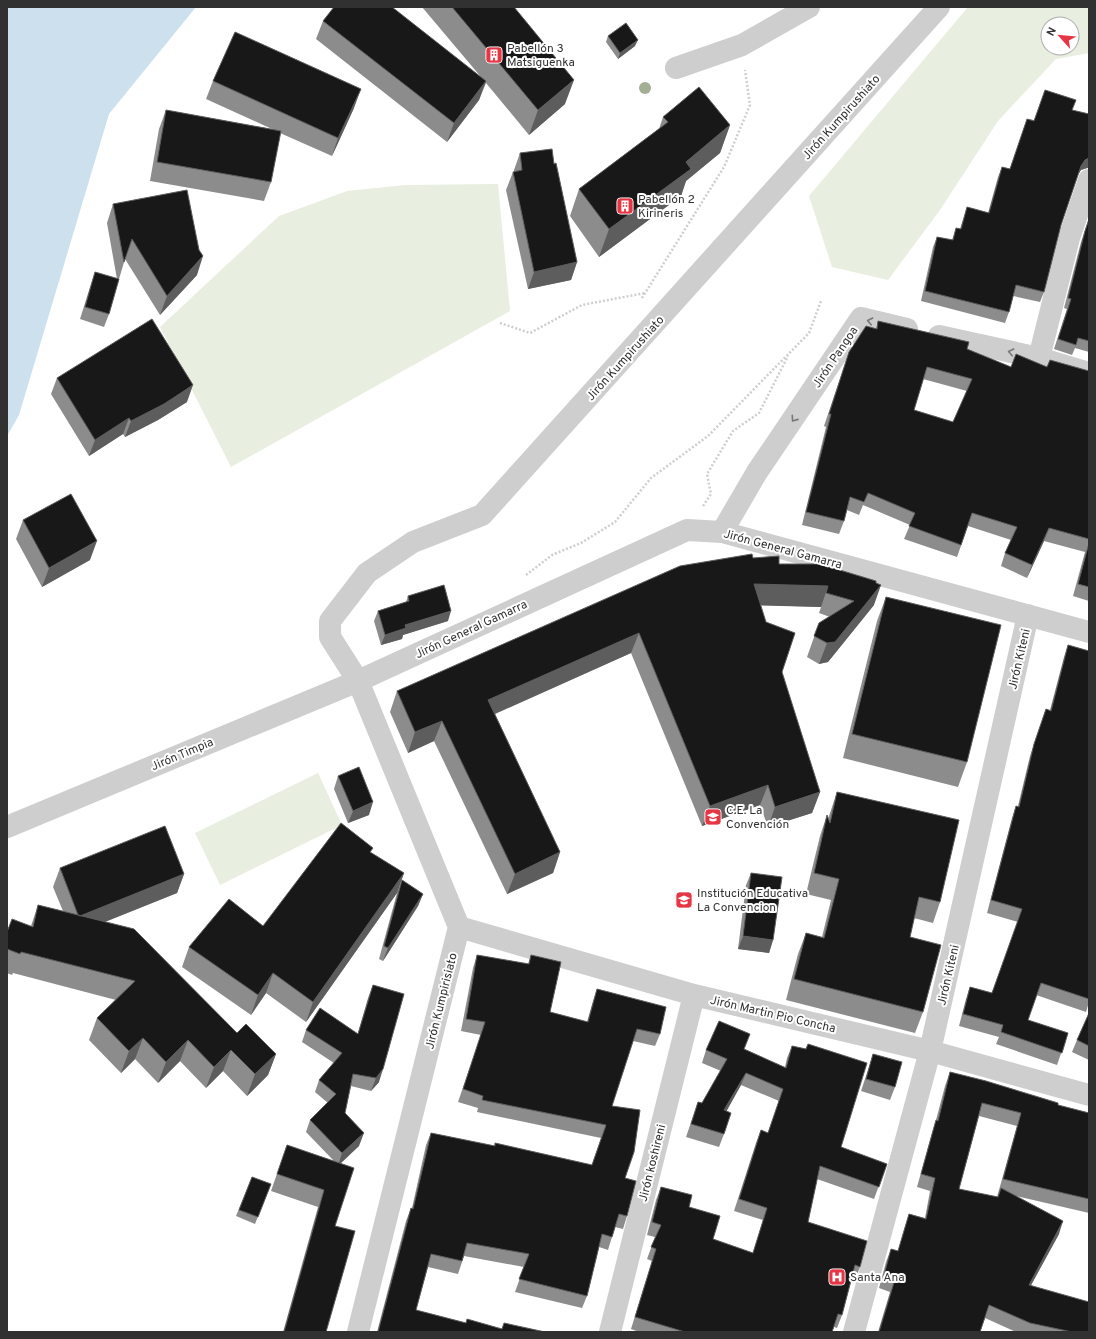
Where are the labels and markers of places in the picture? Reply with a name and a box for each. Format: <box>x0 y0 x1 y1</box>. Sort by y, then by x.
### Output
place label: Pabellón 3 Matsiguenka <box>507 41 575 71</box>
building icon: Pabellón 3 Matsiguenka <box>484 45 504 65</box>
place label: Pabellón 2 Kirineris <box>638 192 695 222</box>
building icon: Pabellón 2 Kirineris <box>615 196 635 216</box>
place label: C.E. La Convención <box>726 803 789 833</box>
school or university icon: C.E. La Convención <box>703 807 723 827</box>
place label: Institución Educativa La Convencion <box>697 886 808 916</box>
school or university icon: Institución Educativa La Convencion <box>674 890 694 910</box>
hospital icon: Santa Ana <box>827 1267 847 1287</box>
place label: Santa Ana <box>850 1270 905 1286</box>

